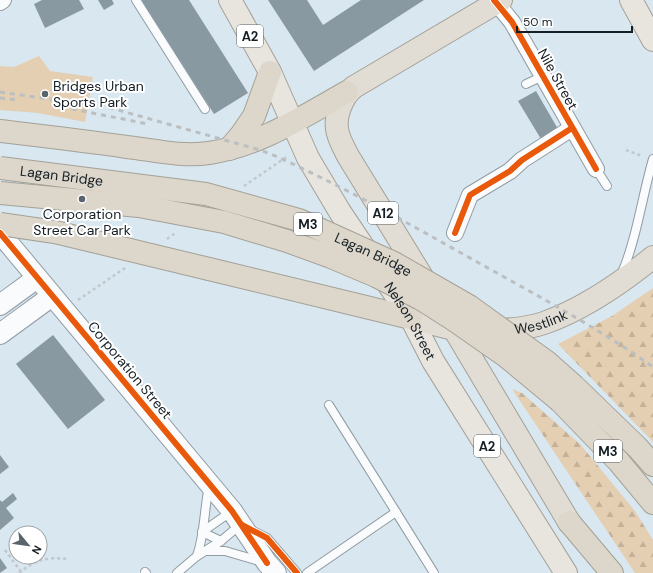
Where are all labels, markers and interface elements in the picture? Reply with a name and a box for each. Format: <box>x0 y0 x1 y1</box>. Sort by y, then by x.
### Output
scale bar <box>517 8 632 34</box>
text: 50 m <box>523 14 552 30</box>
road number: A2 <box>237 25 263 47</box>
street label: Nile Street <box>534 45 582 113</box>
place label: Bridges Urban Sports Park <box>53 77 144 111</box>
marker: Bridges Urban Sports Park <box>40 89 50 99</box>
street label: Lagan Bridge <box>19 162 104 190</box>
marker: Corporation Street Car Park <box>77 194 87 204</box>
road number: A12 <box>368 202 398 224</box>
place label: Corporation Street Car Park <box>33 205 131 239</box>
road number: M3 <box>294 213 322 235</box>
street label: Lagan Bridge <box>332 228 415 280</box>
street label: Nelson Street <box>380 278 440 363</box>
street label: Westlink <box>513 306 570 338</box>
street label: Corporation Street <box>84 318 176 422</box>
road number: A2 <box>474 435 500 457</box>
road number: M3 <box>594 440 622 462</box>
north arrow <box>8 525 48 565</box>
text: N <box>29 543 45 557</box>

